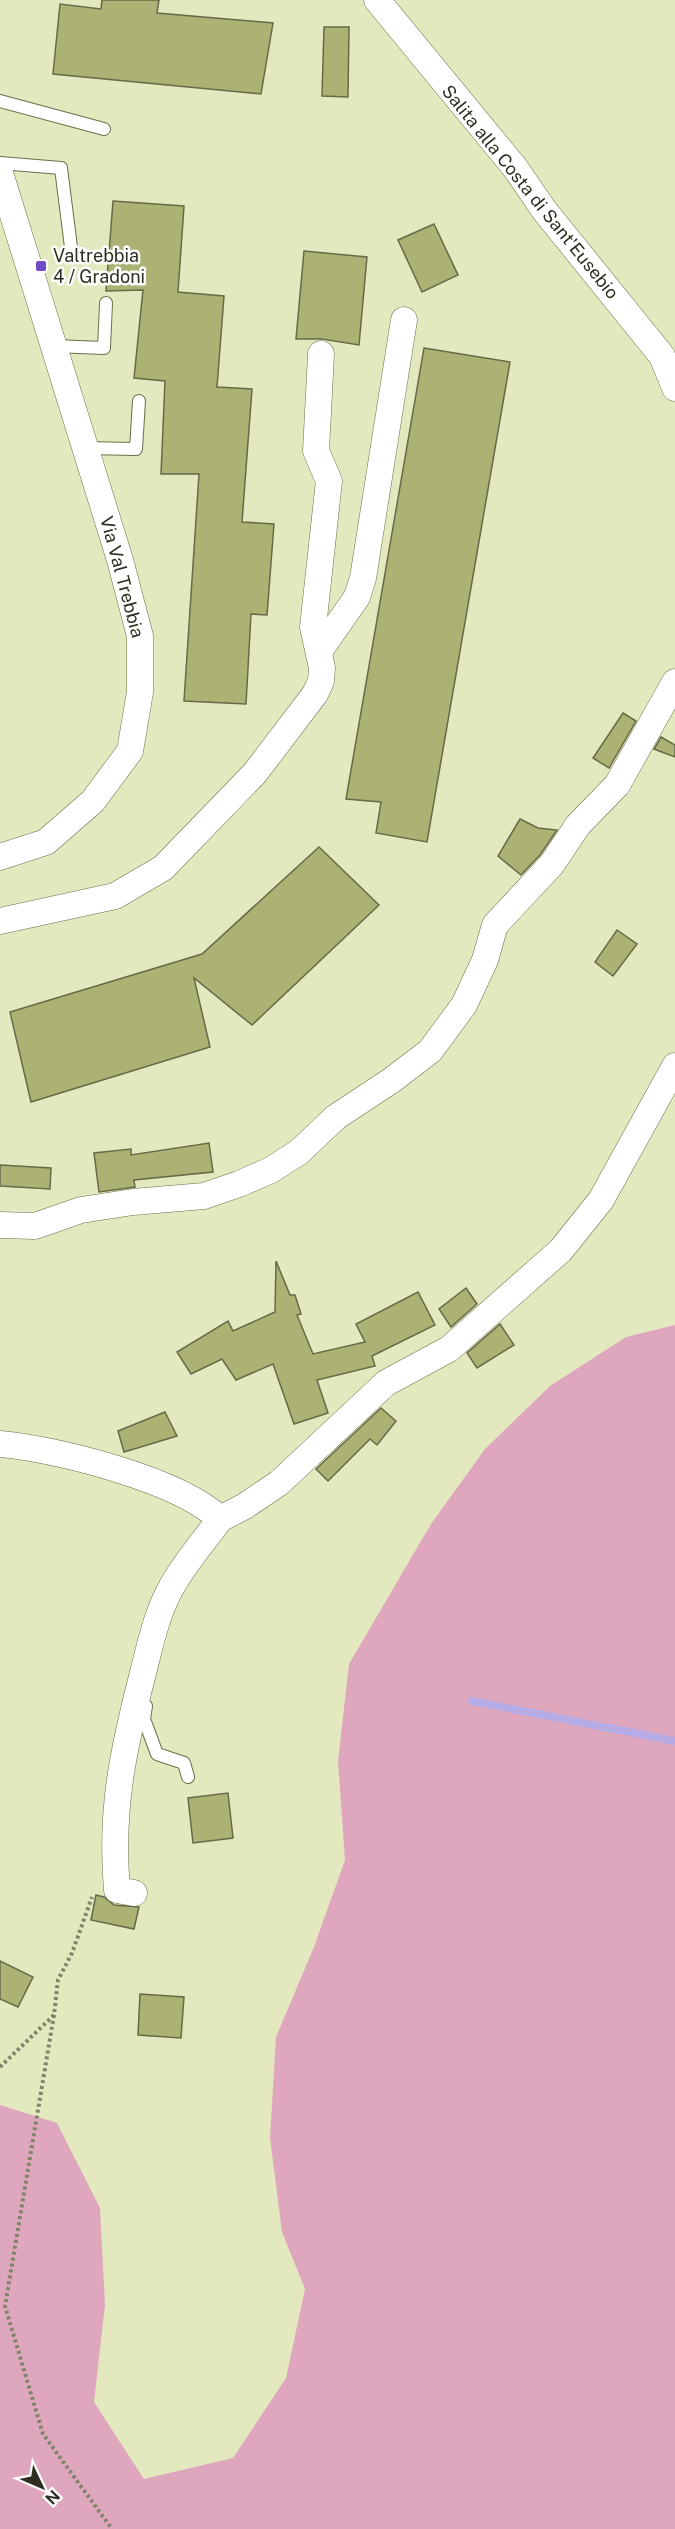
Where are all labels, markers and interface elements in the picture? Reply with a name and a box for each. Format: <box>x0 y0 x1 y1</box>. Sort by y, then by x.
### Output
street label: Salita alla Costa di Sant'Eusebio <box>438 80 623 303</box>
place label: Valtrebbia 4 / Gradoni <box>53 245 145 287</box>
marker: Valtrebbia 4 / Gradoni <box>34 259 48 273</box>
street label: Via Val Trebbia <box>96 514 149 640</box>
north arrow <box>12 2457 72 2517</box>
text: N <box>41 2486 64 2508</box>

